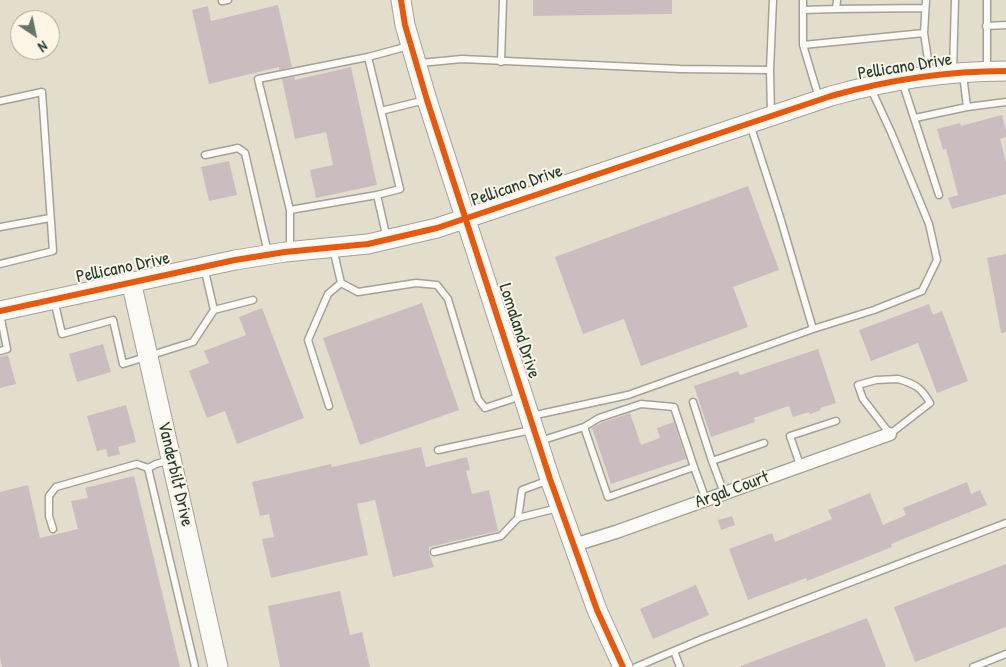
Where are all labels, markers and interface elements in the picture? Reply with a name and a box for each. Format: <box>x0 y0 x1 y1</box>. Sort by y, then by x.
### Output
north arrow <box>10 10 60 60</box>
text: N <box>35 37 52 57</box>
street label: Pellicano Drive <box>856 49 954 85</box>
street label: Pellicano Drive <box>469 160 565 212</box>
street label: Pellicano Drive <box>74 248 172 288</box>
street label: Lomaland Drive <box>494 281 544 381</box>
street label: Vanderbilt Drive <box>152 420 198 528</box>
street label: Argal Court <box>692 467 772 513</box>

